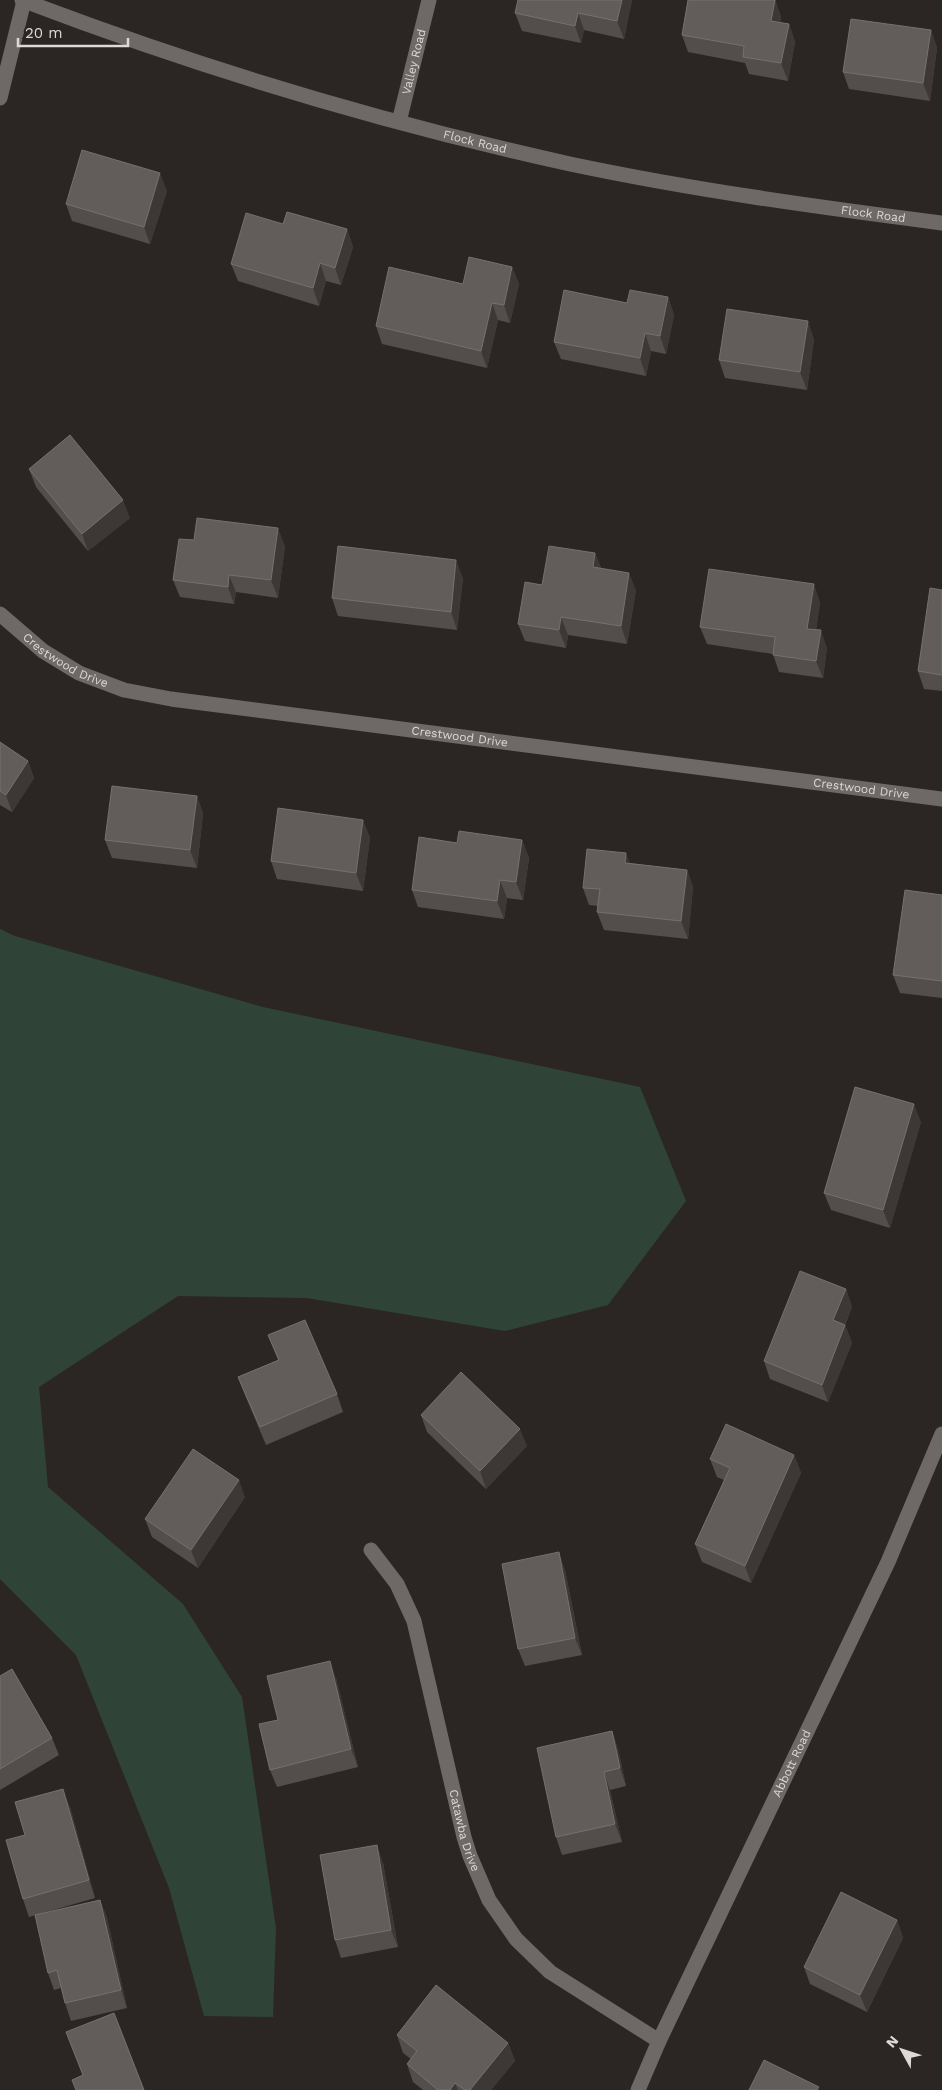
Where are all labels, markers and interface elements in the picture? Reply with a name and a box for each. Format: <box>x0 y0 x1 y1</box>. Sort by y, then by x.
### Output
scale bar <box>18 15 128 47</box>
text: 20 m <box>25 24 63 42</box>
street label: Valley Road <box>399 28 429 96</box>
street label: Flock Road <box>442 127 508 156</box>
street label: Flock Road <box>840 203 906 225</box>
street label: Crestwood Drive <box>20 630 110 690</box>
street label: Crestwood Drive <box>411 723 509 750</box>
street label: Crestwood Drive <box>812 775 910 802</box>
street label: Abbott Road <box>770 1728 814 1799</box>
street label: Catawba Drive <box>446 1788 483 1874</box>
north arrow <box>877 2025 927 2075</box>
text: N <box>883 2033 902 2051</box>

